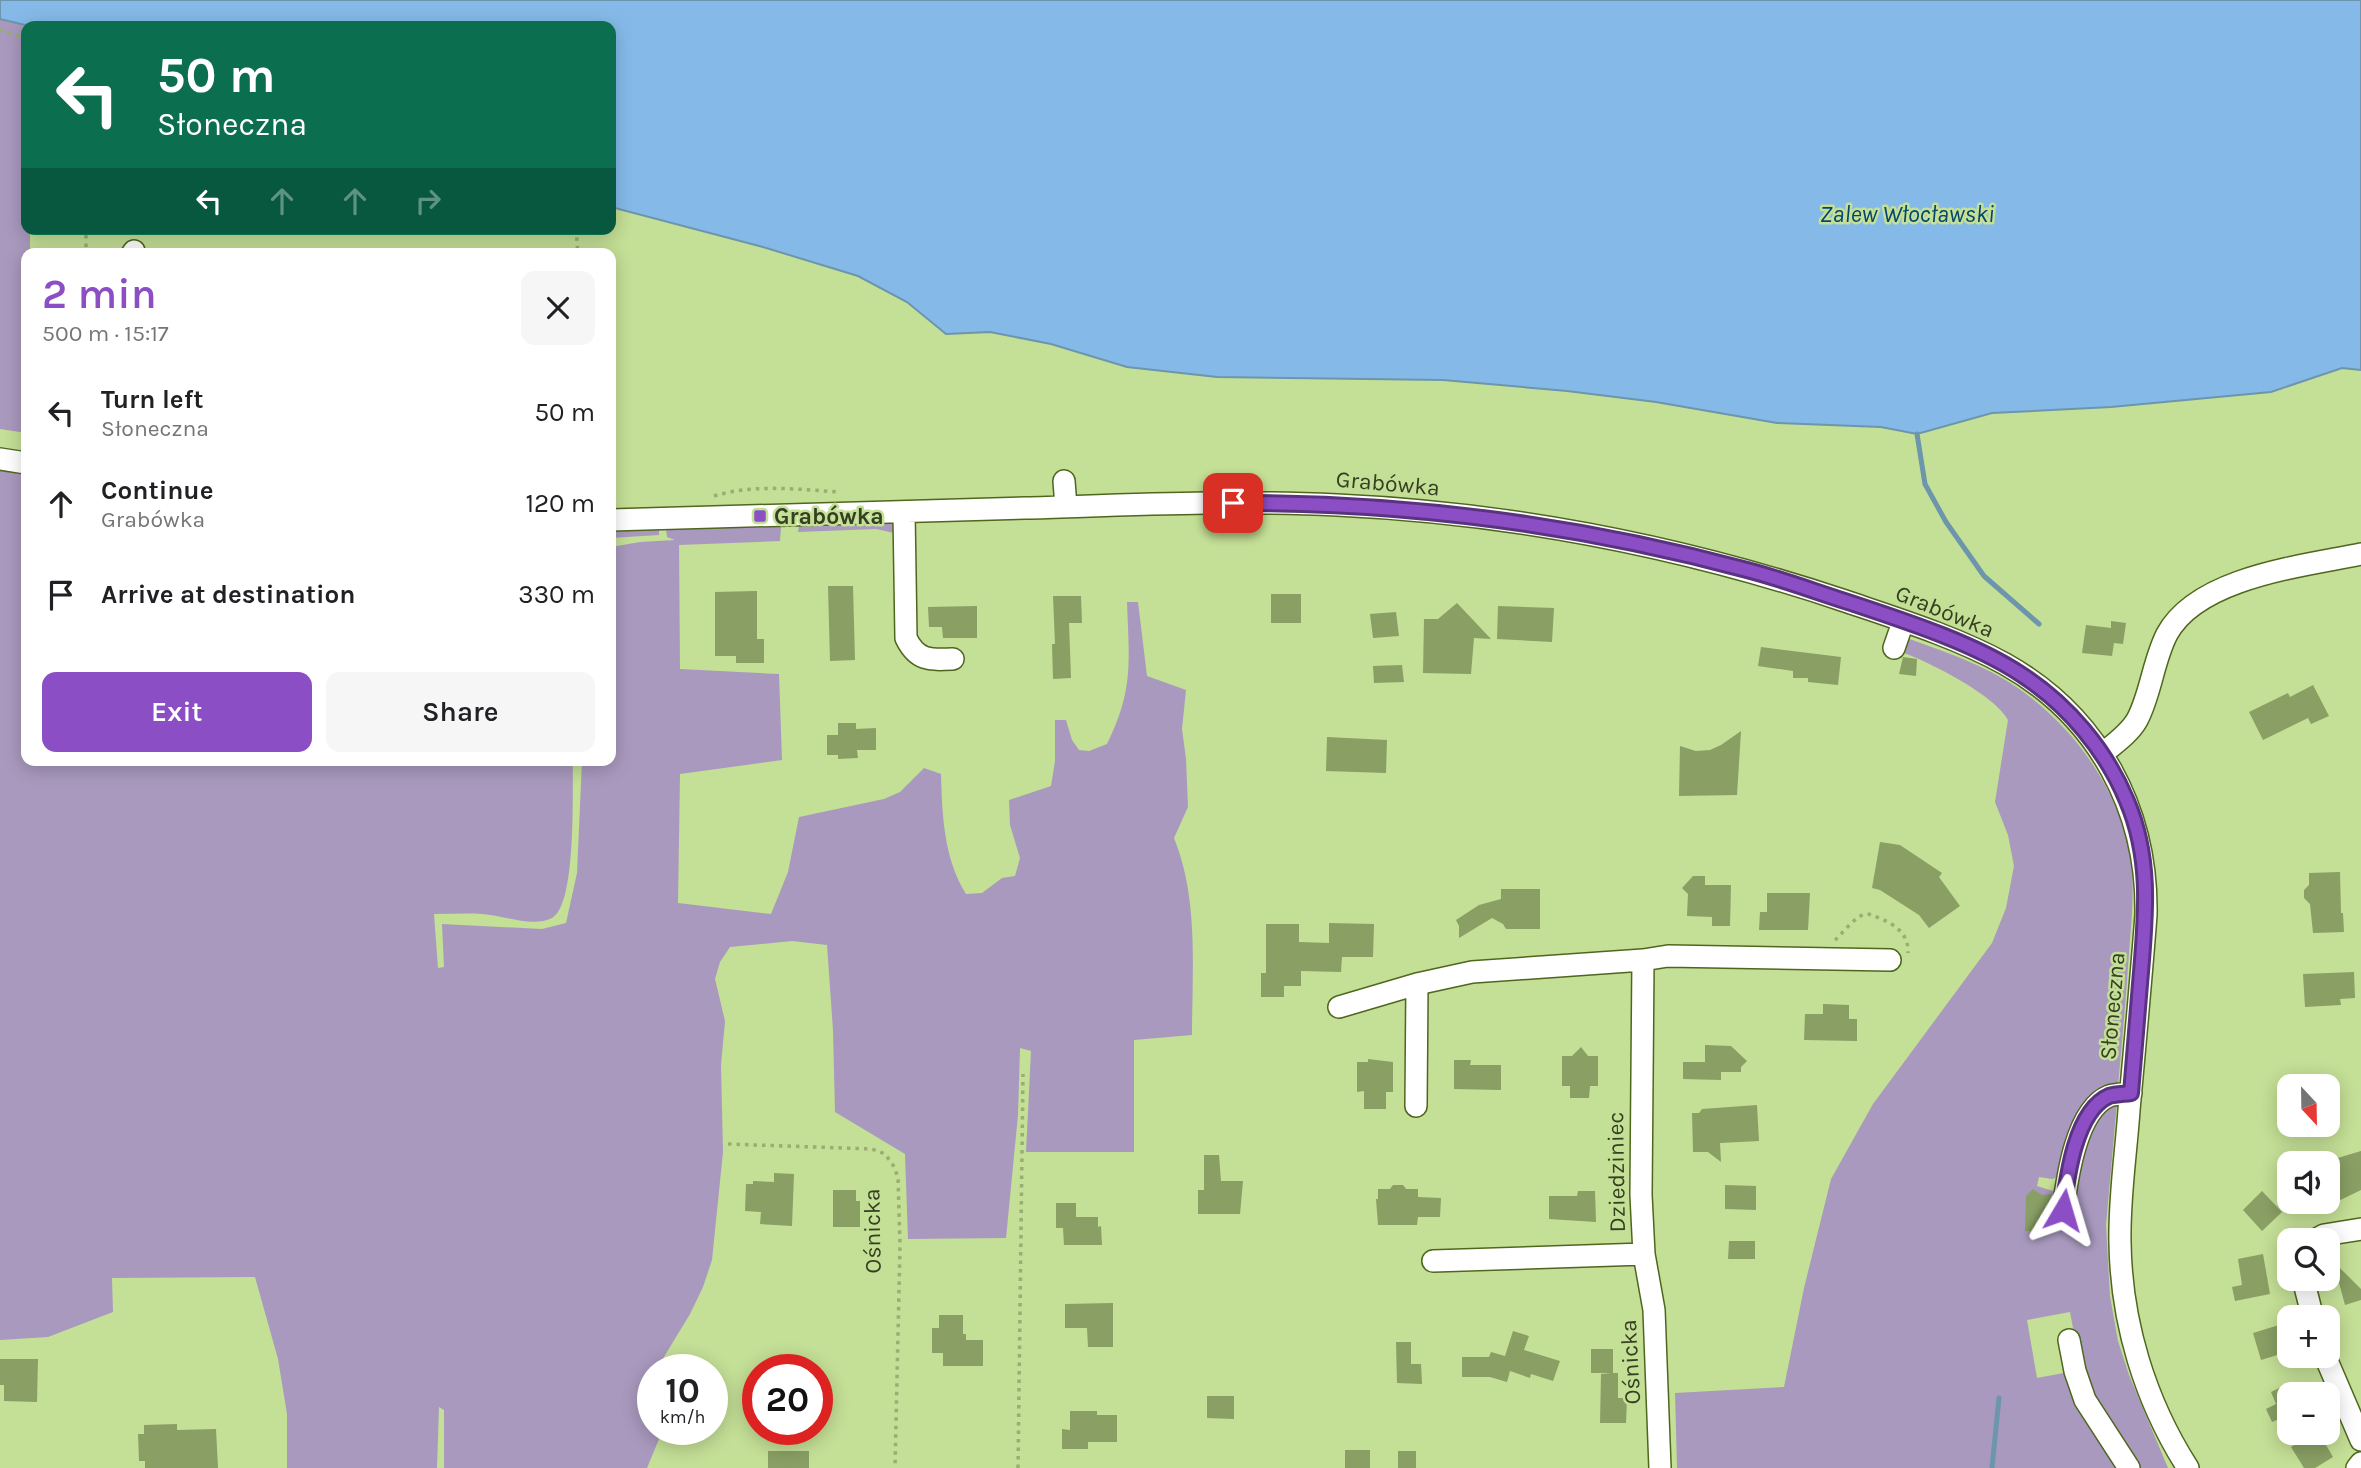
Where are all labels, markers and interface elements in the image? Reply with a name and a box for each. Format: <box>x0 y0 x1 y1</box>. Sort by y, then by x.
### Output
text: 50 m <box>157 47 275 104</box>
icon: left <box>42 49 133 140</box>
text: Słoneczna <box>157 106 307 143</box>
icon: left <box>190 182 228 220</box>
icon: ahead <box>263 182 301 220</box>
icon: ahead <box>336 182 374 220</box>
icon: right <box>409 182 447 220</box>
water label: Zalew Włocławski <box>1820 200 1994 228</box>
text: 2 min <box>42 269 157 319</box>
button: close <box>521 271 595 345</box>
text: 500 m · 15:17 <box>42 320 169 347</box>
text: Turn left <box>101 384 203 415</box>
icon: left <box>42 394 80 432</box>
text: 50 m <box>534 397 595 428</box>
text: Słoneczna <box>101 415 209 442</box>
street label: Grabówka <box>1335 466 1441 501</box>
pin <box>1203 473 1263 533</box>
text: Continue <box>101 475 213 506</box>
icon: arrive <box>1214 484 1252 522</box>
icon: ahead <box>42 485 80 523</box>
text: 120 m <box>525 488 595 519</box>
place label: Grabówka <box>774 503 884 530</box>
text: Grabówka <box>101 506 205 533</box>
marker: Grabówka <box>752 508 768 524</box>
icon: arrive <box>42 576 80 614</box>
text: Arrive at destination <box>101 579 355 610</box>
text: 330 m <box>518 579 595 610</box>
street label: Grabówka <box>1891 579 1998 644</box>
button: Exit <box>42 672 312 752</box>
button: Share <box>326 672 595 752</box>
street label: Słoneczna <box>2094 951 2131 1061</box>
north arrow <box>2277 1074 2340 1138</box>
map controls <box>2277 1074 2340 1445</box>
street label: Dziedziniec <box>1602 1111 1631 1233</box>
button: sound <box>2277 1151 2340 1214</box>
position arrow <box>2026 1173 2100 1247</box>
street label: Ośnicka <box>858 1188 887 1274</box>
button: search <box>2277 1228 2340 1291</box>
button: + <box>2277 1305 2340 1368</box>
street label: Ośnicka <box>1615 1319 1646 1405</box>
speed limit sign: 20 <box>742 1354 833 1445</box>
text: 10 <box>665 1370 700 1411</box>
button: − <box>2277 1382 2340 1445</box>
text: km/h <box>660 1406 705 1428</box>

